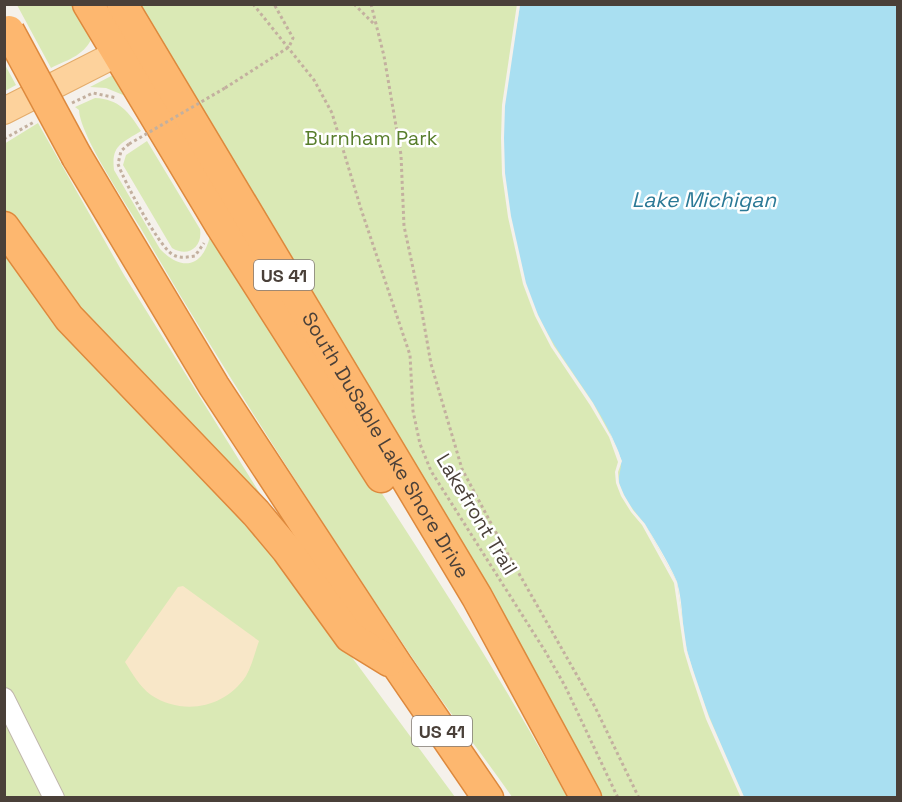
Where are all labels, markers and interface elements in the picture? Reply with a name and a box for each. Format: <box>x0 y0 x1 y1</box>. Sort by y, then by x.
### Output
park label: Burnham Park <box>305 125 438 151</box>
water label: Lake Michigan <box>632 186 777 213</box>
road number: US 41 <box>254 260 314 290</box>
street label: South DuSable Lake Shore Drive <box>296 307 476 583</box>
street label: Lakefront Trail <box>431 449 523 579</box>
road number: US 41 <box>412 716 472 746</box>

